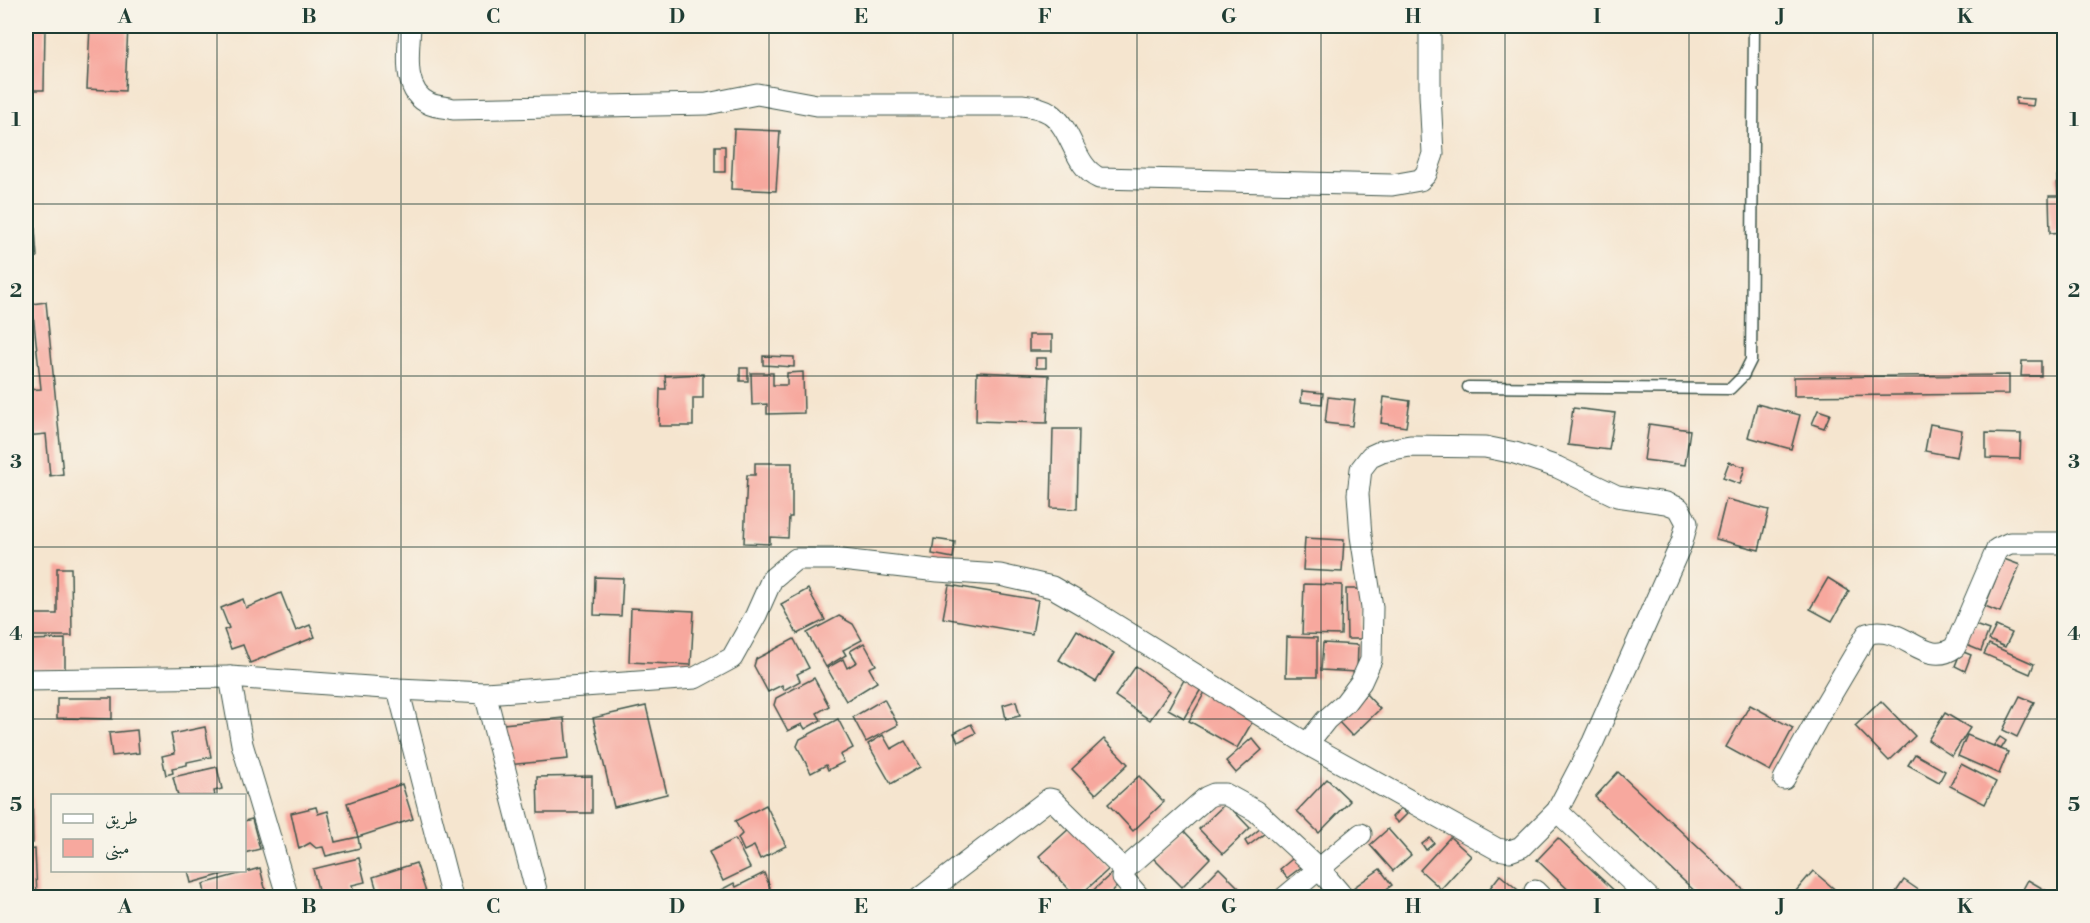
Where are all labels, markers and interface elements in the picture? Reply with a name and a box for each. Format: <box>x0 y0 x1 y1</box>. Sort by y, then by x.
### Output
text: A <box>117 5 133 30</box>
text: B <box>301 5 317 30</box>
text: C <box>486 5 500 30</box>
text: D <box>669 5 685 30</box>
text: E <box>854 5 868 30</box>
text: F <box>1038 5 1052 30</box>
text: G <box>1221 5 1237 30</box>
text: H <box>1405 5 1422 30</box>
text: I <box>1593 5 1601 30</box>
text: J <box>1774 5 1785 30</box>
text: K <box>1957 5 1974 30</box>
text: 1 <box>11 108 21 133</box>
text: 1 <box>2069 108 2079 133</box>
text: 2 <box>10 279 22 304</box>
text: 2 <box>2068 279 2080 304</box>
text: 3 <box>10 450 22 475</box>
text: 3 <box>2068 450 2080 475</box>
text: 4 <box>9 622 23 647</box>
text: 4 <box>2067 622 2081 647</box>
text: 5 <box>10 793 22 818</box>
text: 5 <box>2068 793 2080 818</box>
legend <box>51 794 246 872</box>
text: طريق <box>105 807 138 830</box>
text: مبنى <box>105 837 130 861</box>
text: A <box>117 895 133 920</box>
text: B <box>301 895 317 920</box>
text: C <box>486 895 500 920</box>
text: D <box>669 895 685 920</box>
text: E <box>854 895 868 920</box>
text: F <box>1038 895 1052 920</box>
text: G <box>1221 895 1237 920</box>
text: H <box>1405 895 1422 920</box>
text: I <box>1593 895 1601 920</box>
text: J <box>1774 895 1785 920</box>
text: K <box>1957 895 1974 920</box>

